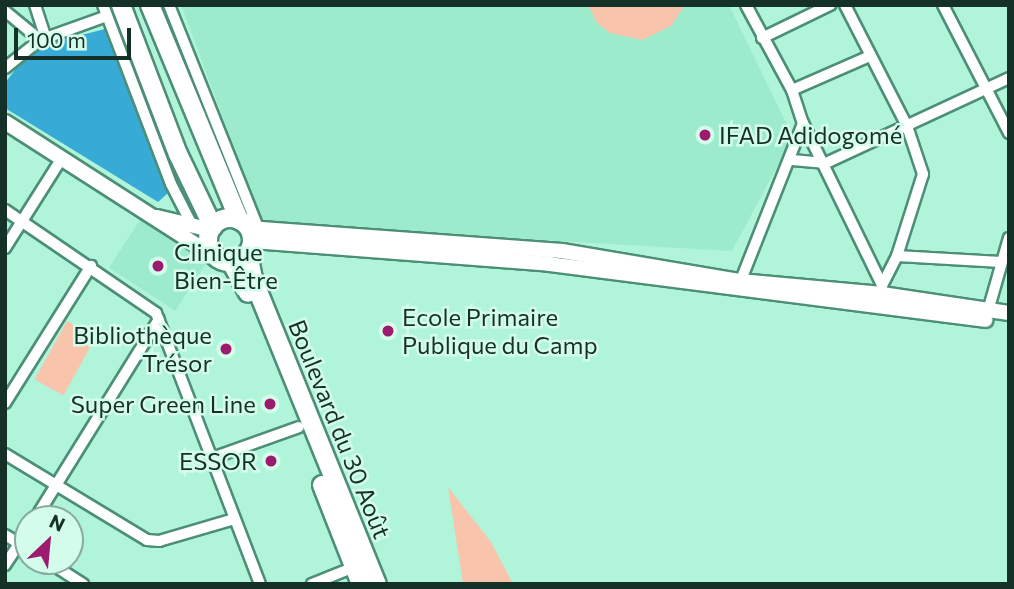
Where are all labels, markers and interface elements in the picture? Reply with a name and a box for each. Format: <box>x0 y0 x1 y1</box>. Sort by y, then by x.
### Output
scale bar <box>18 14 135 58</box>
text: 100 m <box>27 27 86 52</box>
place label: IFAD Adidogomé <box>719 121 902 149</box>
marker: IFAD Adidogomé <box>697 127 713 143</box>
place label: Clinique Bien-Être <box>174 238 278 294</box>
marker: Clinique Bien-Être <box>148 256 168 276</box>
place label: Ecole Primaire Publique du Camp <box>402 303 598 359</box>
street label: Boulevard du 30 Août <box>283 315 397 543</box>
place label: Bibliothèque Trésor <box>73 321 212 377</box>
marker: Ecole Primaire Publique du Camp <box>380 323 396 339</box>
marker: Bibliothèque Trésor <box>218 341 234 357</box>
place label: Super Green Line <box>71 390 256 418</box>
marker: Super Green Line <box>262 396 278 412</box>
place label: ESSOR <box>179 447 257 475</box>
marker: ESSOR <box>263 453 279 469</box>
north arrow <box>14 505 84 575</box>
text: N <box>46 509 69 536</box>

